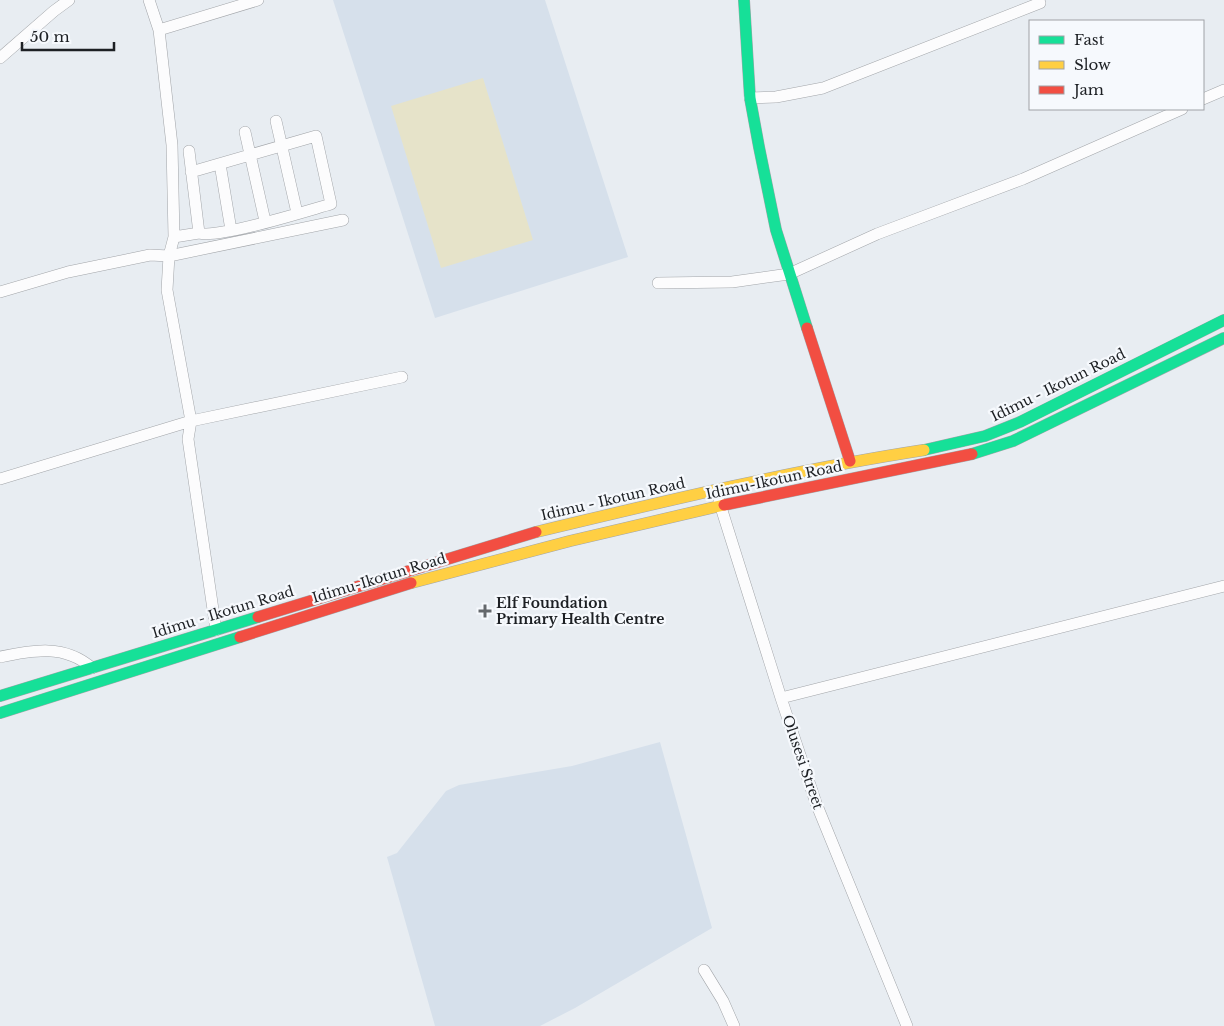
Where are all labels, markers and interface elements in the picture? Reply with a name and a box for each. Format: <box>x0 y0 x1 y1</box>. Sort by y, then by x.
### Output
scale bar <box>22 20 115 52</box>
legend <box>1029 20 1204 110</box>
text: 50 m <box>30 27 70 46</box>
text: Fast <box>1074 30 1105 49</box>
text: Slow <box>1074 55 1111 74</box>
text: Jam <box>1072 80 1104 99</box>
street label: Idimu - Ikotun Road <box>988 344 1129 425</box>
street label: Idimu-Ikotun Road <box>704 457 844 503</box>
street label: Idimu - Ikotun Road <box>539 474 687 524</box>
street label: Idimu-Ikotun Road <box>310 549 449 607</box>
street label: Idimu - Ikotun Road <box>150 582 297 642</box>
place label: Elf Foundation Primary Health Centre <box>496 594 664 628</box>
marker: Elf Foundation Primary Health Centre <box>478 604 492 618</box>
street label: Olusesi Street <box>778 712 828 812</box>

